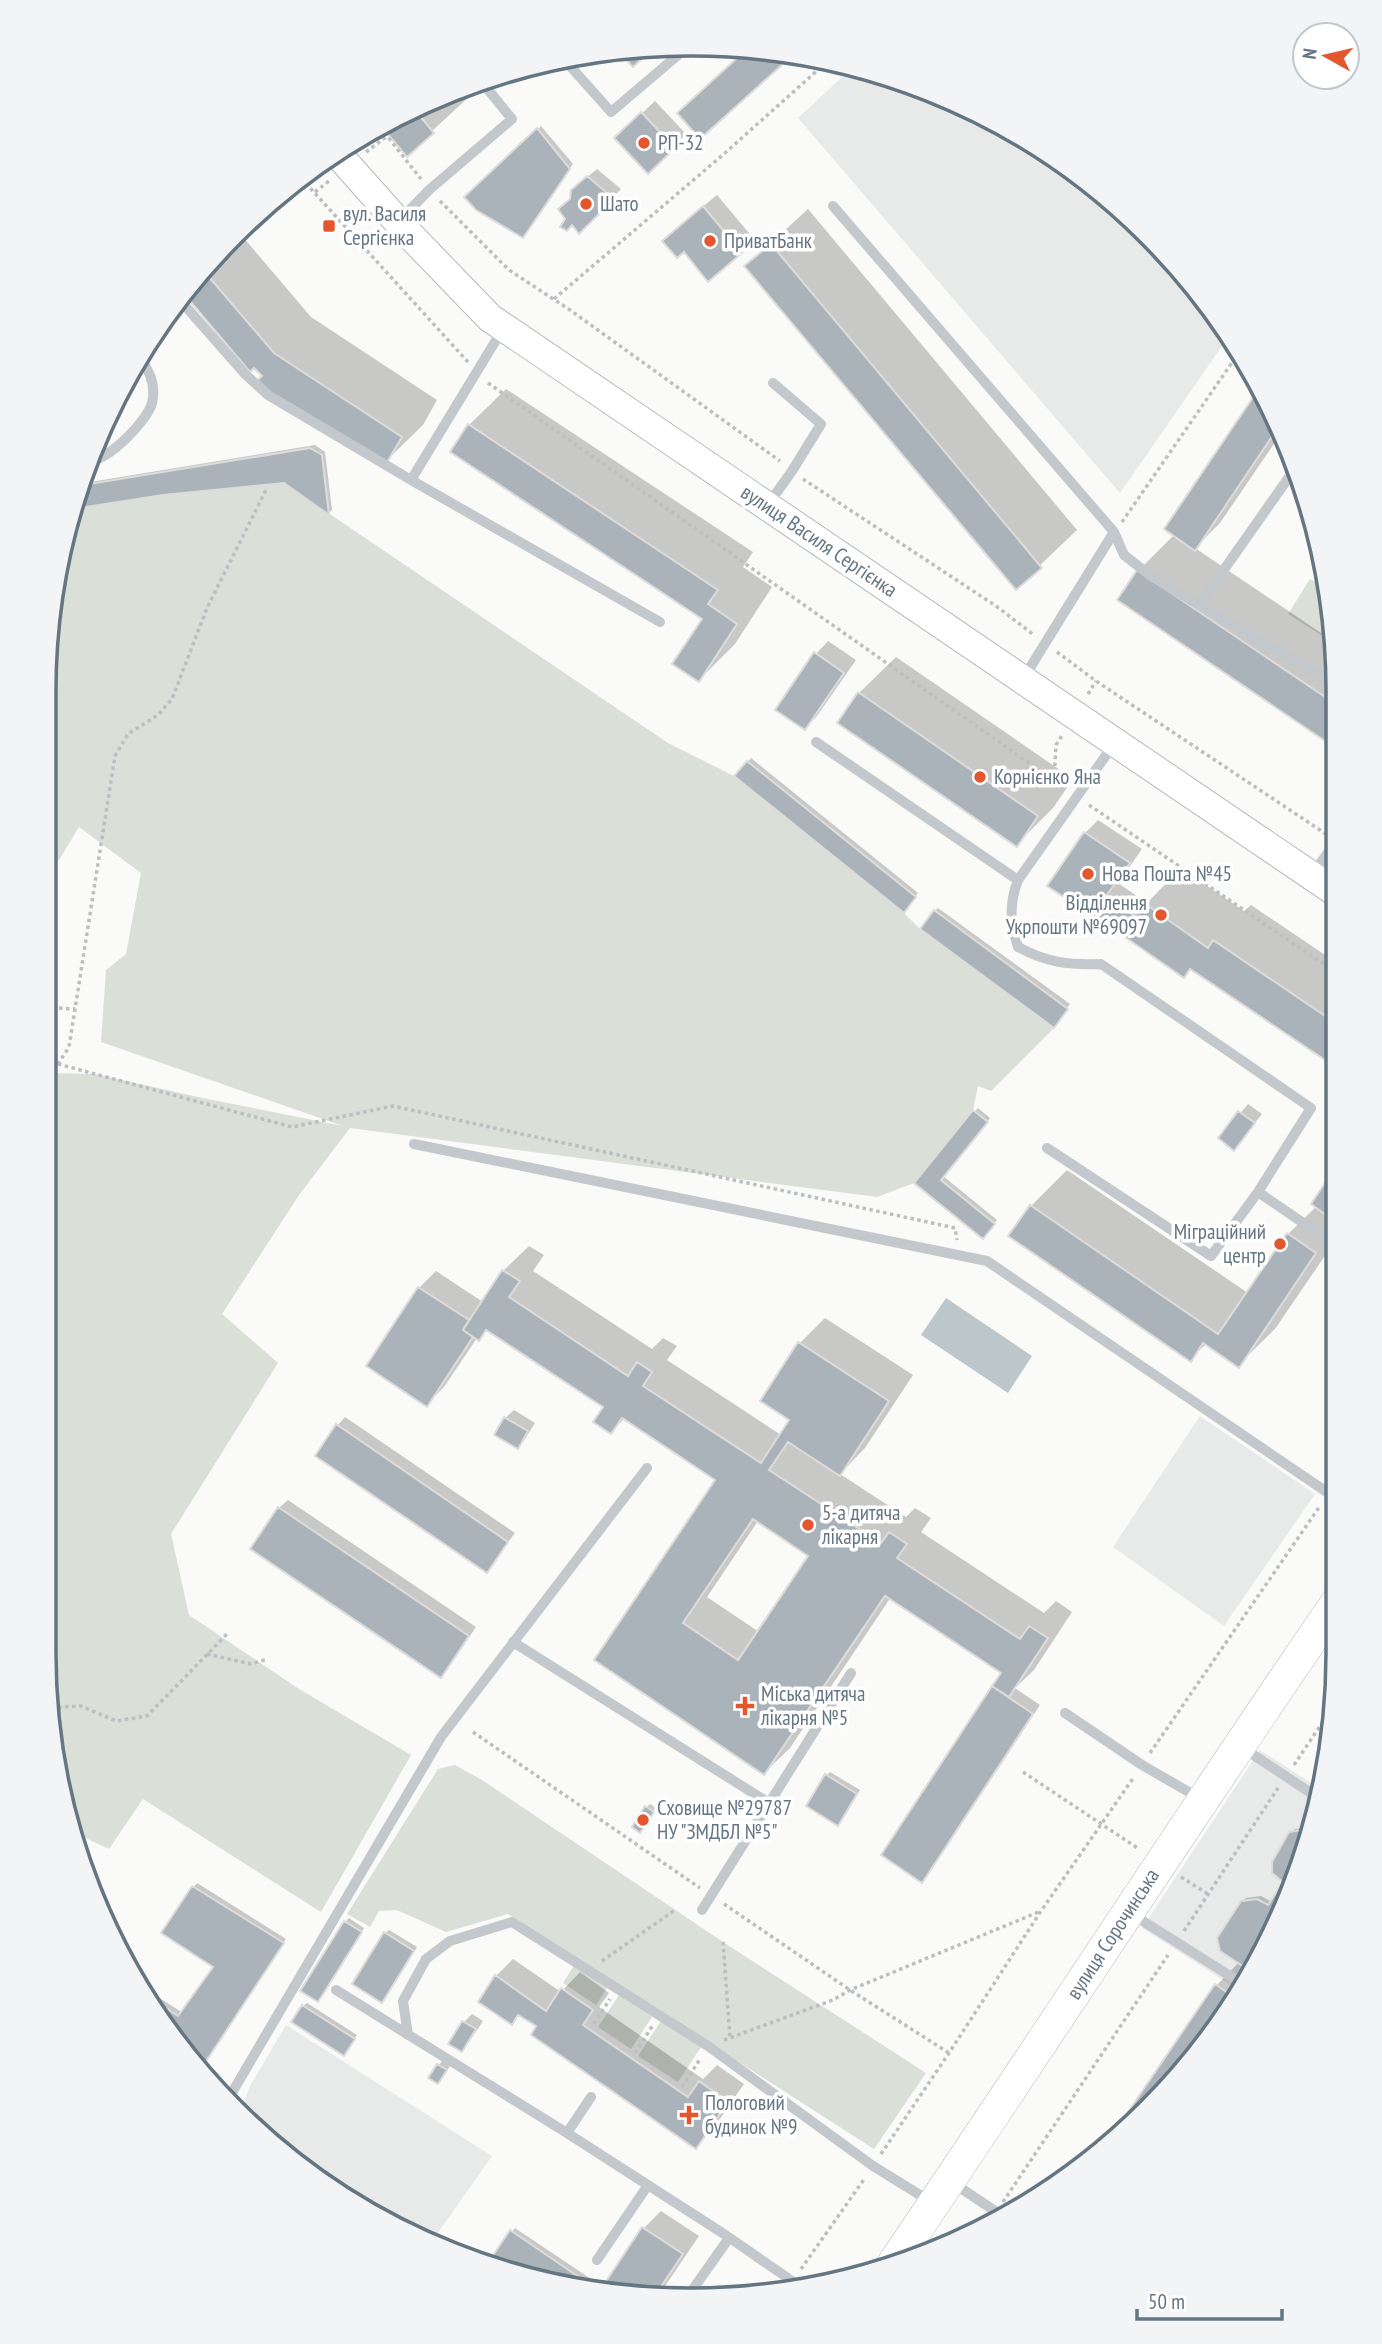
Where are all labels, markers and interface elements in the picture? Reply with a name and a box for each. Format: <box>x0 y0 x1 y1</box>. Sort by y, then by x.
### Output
north arrow <box>1291 21 1361 91</box>
text: N <box>1297 47 1322 60</box>
place label: РП-32 <box>658 129 704 156</box>
marker: РП-32 <box>636 135 652 151</box>
place label: Шато <box>600 190 639 217</box>
marker: Шато <box>578 196 594 212</box>
place label: вул. Василя Сергієнка <box>343 200 426 251</box>
marker: вул. Василя Сергієнка <box>321 218 337 234</box>
place label: ПриватБанк <box>724 227 812 254</box>
marker: ПриватБанк <box>702 233 718 249</box>
street label: вулиця Василя Сергієнка <box>736 478 903 603</box>
place label: Корнієнко Яна <box>994 763 1101 790</box>
marker: Корнієнко Яна <box>972 769 988 785</box>
place label: Нова Пошта №45 <box>1102 860 1232 887</box>
marker: Нова Пошта №45 <box>1080 866 1096 882</box>
place label: Відділення Укрпошти №69097 <box>1006 889 1147 940</box>
marker: Відділення Укрпошти №69097 <box>1153 907 1169 923</box>
place label: Міграційний центр <box>1174 1218 1266 1269</box>
marker: Міграційний центр <box>1272 1236 1288 1252</box>
place label: 5-а дитяча лікарня <box>821 1499 900 1550</box>
marker: 5-а дитяча лікарня <box>800 1517 816 1533</box>
place label: Міська дитяча лікарня №5 <box>760 1680 865 1731</box>
marker: Міська дитяча лікарня №5 <box>735 1696 755 1716</box>
place label: Сховище №29787 НУ "ЗМДБЛ №5" <box>657 1794 792 1845</box>
marker: Сховище №29787 НУ "ЗМДБЛ №5" <box>635 1812 651 1828</box>
street label: вулиця Сорочинська <box>1060 1863 1165 2004</box>
place label: Пологовий будинок №9 <box>705 2089 797 2140</box>
marker: Пологовий будинок №9 <box>679 2105 699 2125</box>
scale bar <box>1137 2278 1282 2322</box>
text: 50 m <box>1148 2288 1185 2315</box>

